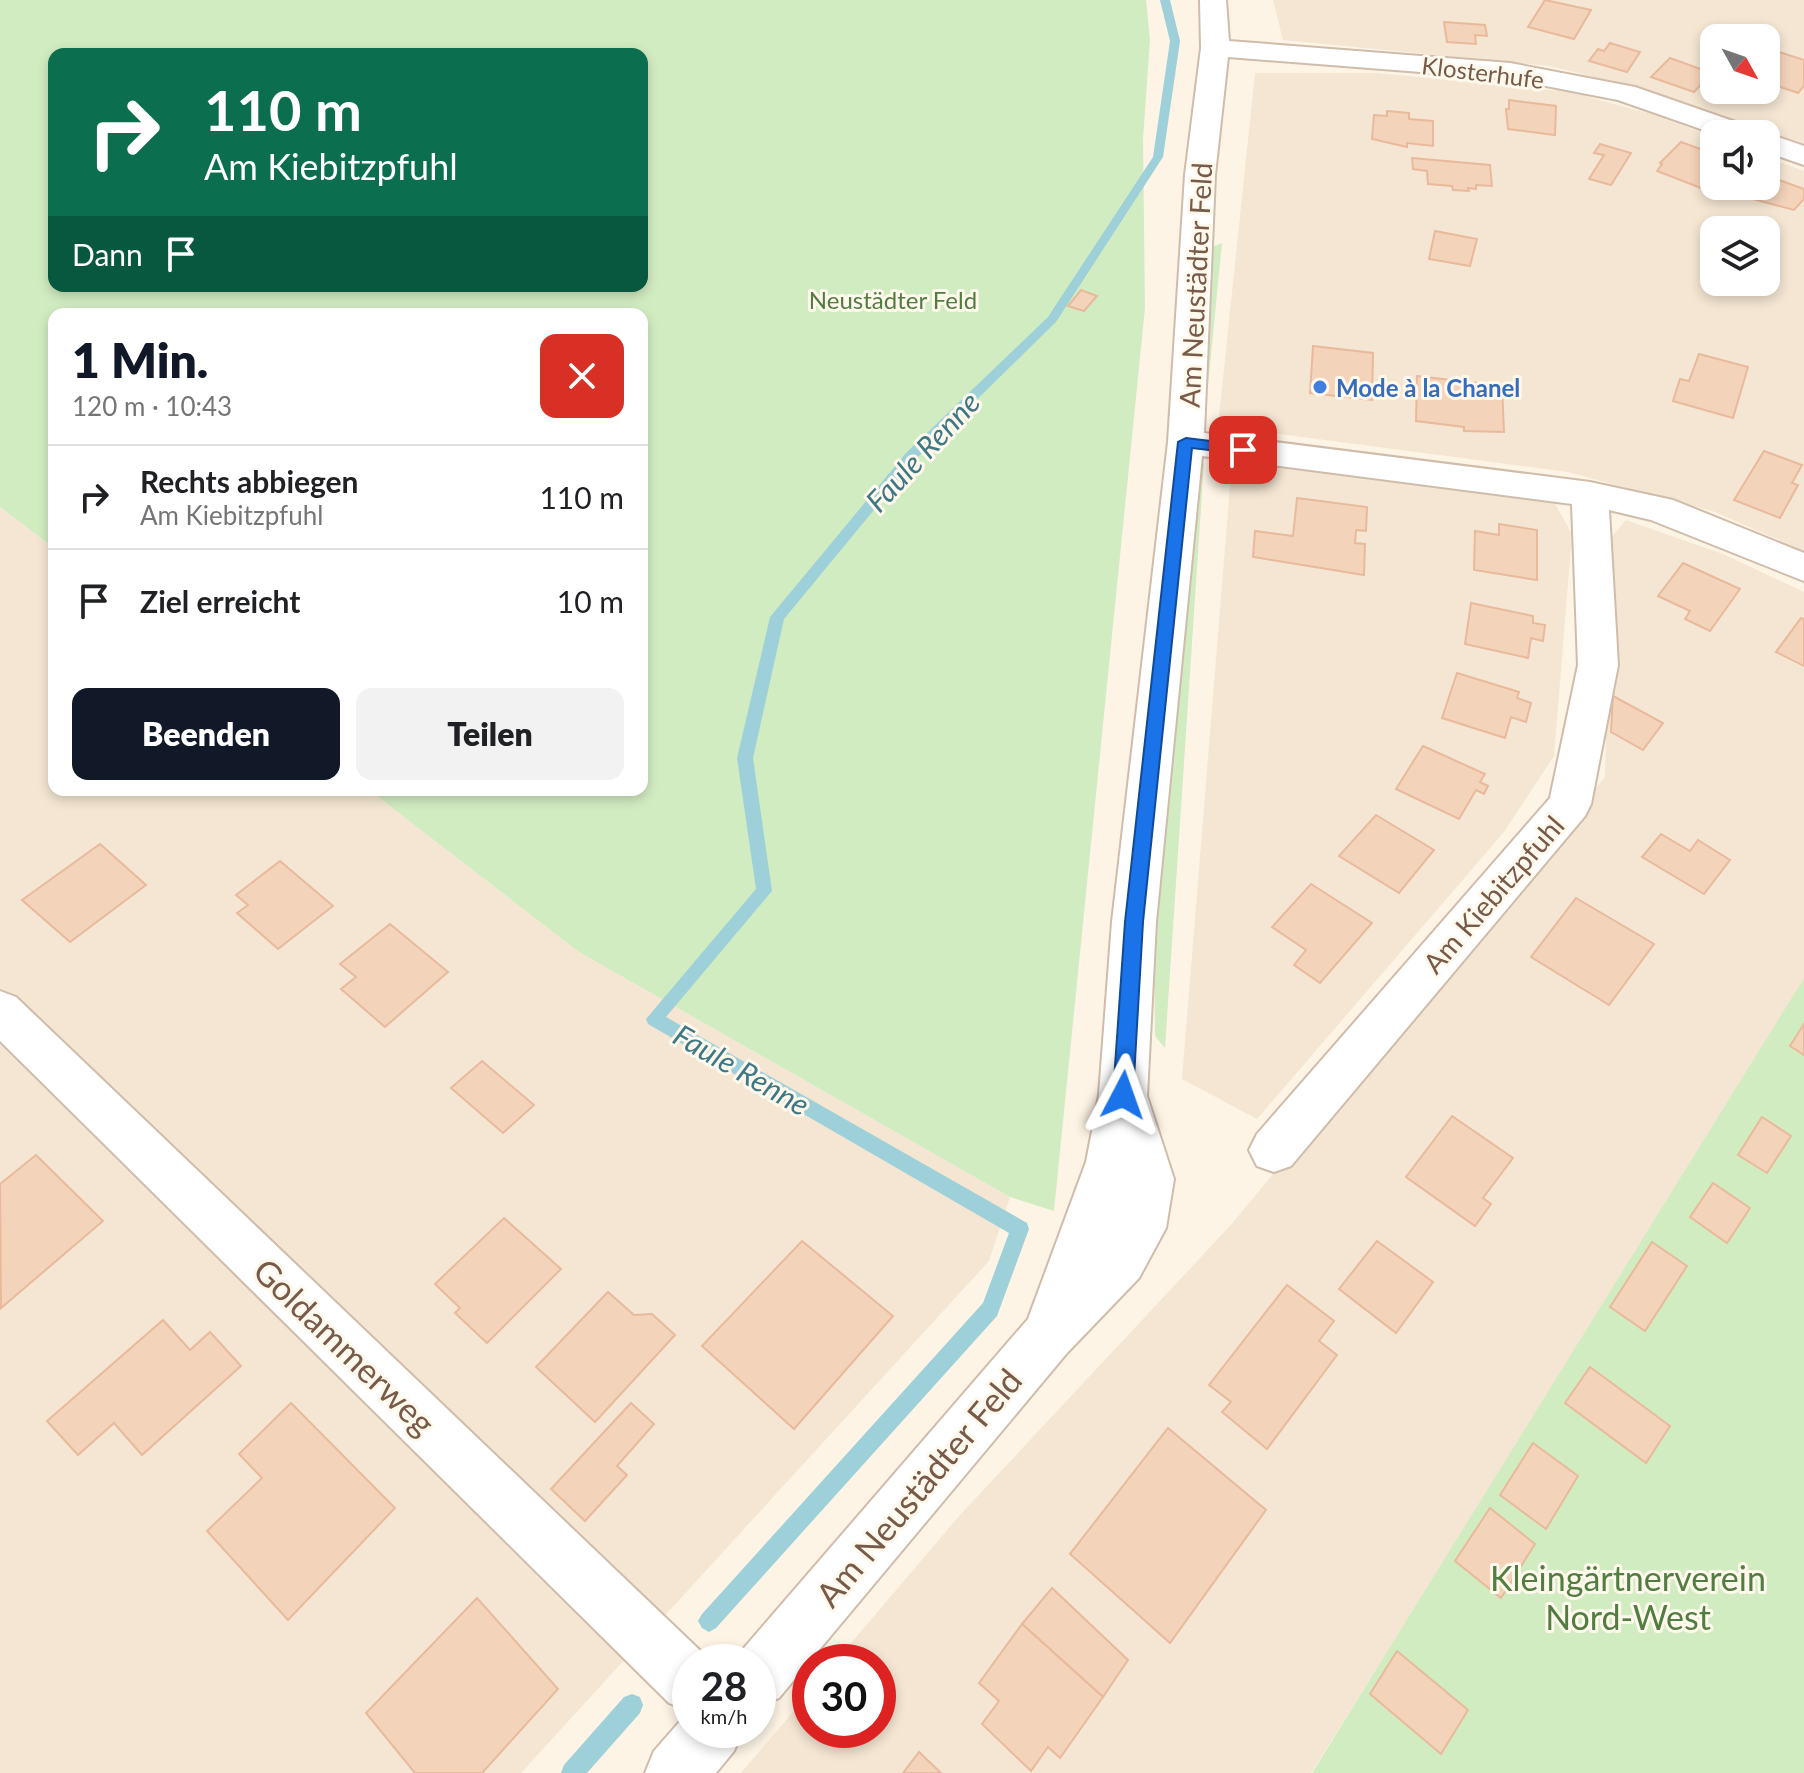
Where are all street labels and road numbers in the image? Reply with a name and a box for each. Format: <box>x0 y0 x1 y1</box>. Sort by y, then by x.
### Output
street label: Klosterhufe <box>1420 50 1546 94</box>
street label: Am Neustädter Feld <box>1172 162 1218 408</box>
street label: Am Kiebitzpfuhl <box>1415 808 1571 980</box>
street label: Goldammerweg <box>246 1249 444 1443</box>
street label: Am Neustädter Feld <box>807 1360 1029 1614</box>

